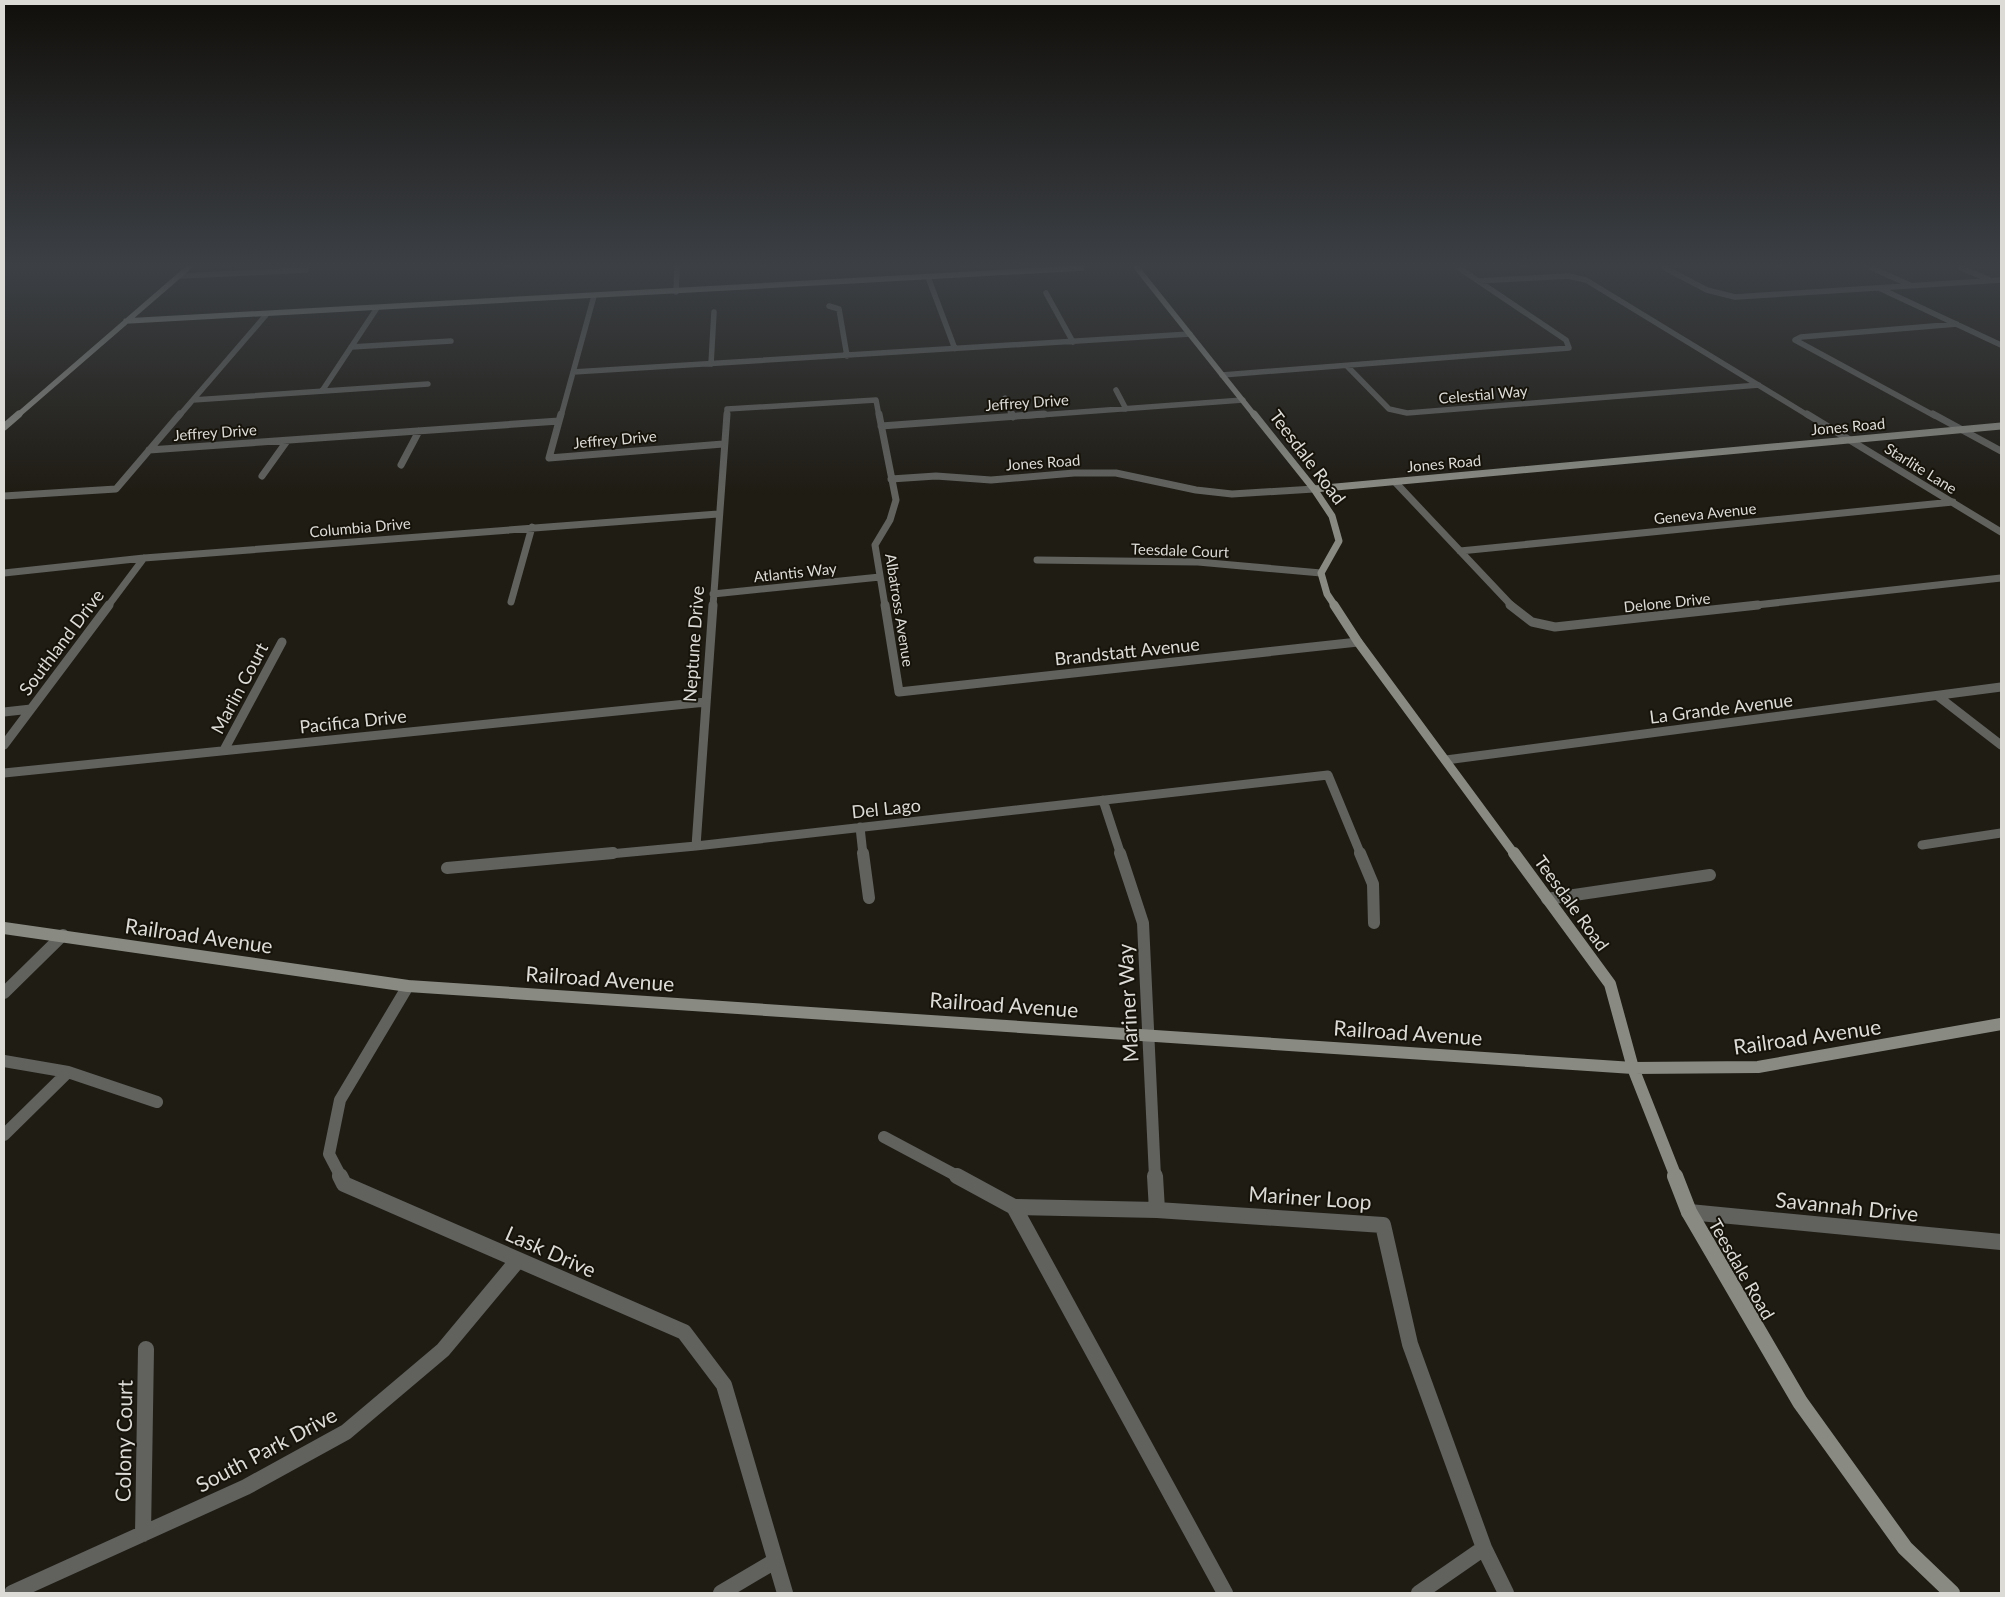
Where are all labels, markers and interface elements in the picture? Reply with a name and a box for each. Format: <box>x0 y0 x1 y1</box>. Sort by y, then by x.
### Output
street label: Celestial Way <box>1438 381 1529 407</box>
street label: Jeffrey Drive <box>985 390 1069 414</box>
street label: Teesdale Road <box>1265 405 1351 509</box>
street label: Jones Road <box>1810 414 1886 438</box>
street label: Jeffrey Drive <box>173 420 257 444</box>
street label: Jeffrey Drive <box>572 426 658 452</box>
street label: Starlite Lane <box>1882 439 1961 497</box>
street label: Jones Road <box>1005 450 1081 474</box>
street label: Jones Road <box>1406 451 1482 475</box>
street label: Geneva Avenue <box>1653 499 1757 527</box>
street label: Columbia Drive <box>309 514 412 540</box>
street label: Teesdale Court <box>1131 539 1230 561</box>
street label: Albatross Avenue <box>882 552 918 668</box>
street label: Atlantis Way <box>753 559 838 585</box>
street label: Southland Drive <box>14 585 108 699</box>
street label: Neptune Drive <box>678 585 708 703</box>
street label: Delone Drive <box>1623 588 1711 616</box>
street label: Brandstatt Avenue <box>1053 632 1201 670</box>
street label: Marlin Court <box>206 638 272 737</box>
street label: La Grande Avenue <box>1648 688 1794 728</box>
street label: Pacifica Drive <box>298 704 408 738</box>
street label: Del Lago <box>850 793 922 823</box>
street label: Teesdale Road <box>1530 851 1614 955</box>
street label: Railroad Avenue <box>124 912 274 958</box>
street label: Mariner Way <box>1111 943 1143 1063</box>
street label: Railroad Avenue <box>525 960 675 996</box>
street label: Railroad Avenue <box>929 986 1079 1022</box>
street label: Railroad Avenue <box>1732 1013 1882 1059</box>
street label: Railroad Avenue <box>1333 1014 1483 1050</box>
street label: Mariner Loop <box>1248 1180 1372 1214</box>
street label: Savannah Drive <box>1774 1186 1920 1226</box>
street label: Teesdale Road <box>1704 1215 1780 1323</box>
street label: Lask Drive <box>502 1220 600 1282</box>
street label: Colony Court <box>109 1379 137 1502</box>
street label: South Park Drive <box>191 1401 341 1497</box>

